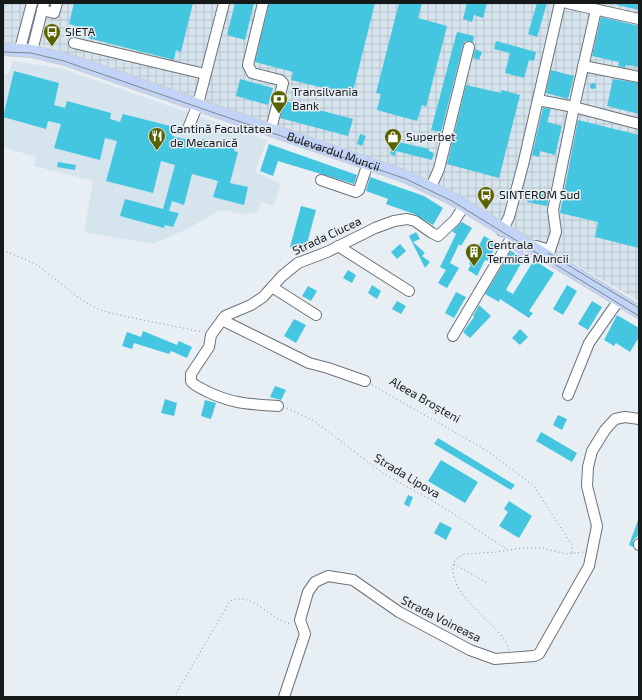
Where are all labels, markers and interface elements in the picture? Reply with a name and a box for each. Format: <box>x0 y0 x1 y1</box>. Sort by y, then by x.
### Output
bus stop icon: SIETA <box>42 22 62 47</box>
place label: SIETA <box>65 24 96 38</box>
place label: Transilvania Bank <box>292 84 358 112</box>
bank icon: Transilvania Bank <box>269 89 289 114</box>
place label: Cantină Facultatea de Mecanică <box>170 121 272 149</box>
restaurant icon: Cantină Facultatea de Mecanică <box>147 126 167 151</box>
shop icon: Superbet <box>383 127 403 152</box>
street label: Bulevardul Muncii <box>285 128 382 173</box>
place label: Superbet <box>406 129 456 143</box>
bus stop icon: SINTEROM Sud <box>476 185 496 210</box>
place label: SINTEROM Sud <box>499 187 580 201</box>
street label: Strada Ciucea <box>290 213 363 257</box>
place label: Centrala Termică Muncii <box>487 237 569 265</box>
building icon: Centrala Termică Muncii <box>464 242 484 267</box>
street label: Aleea Broșteni <box>387 373 463 427</box>
street label: Strada Lipova <box>372 450 443 500</box>
street label: Strada Voineasa <box>399 592 484 644</box>

